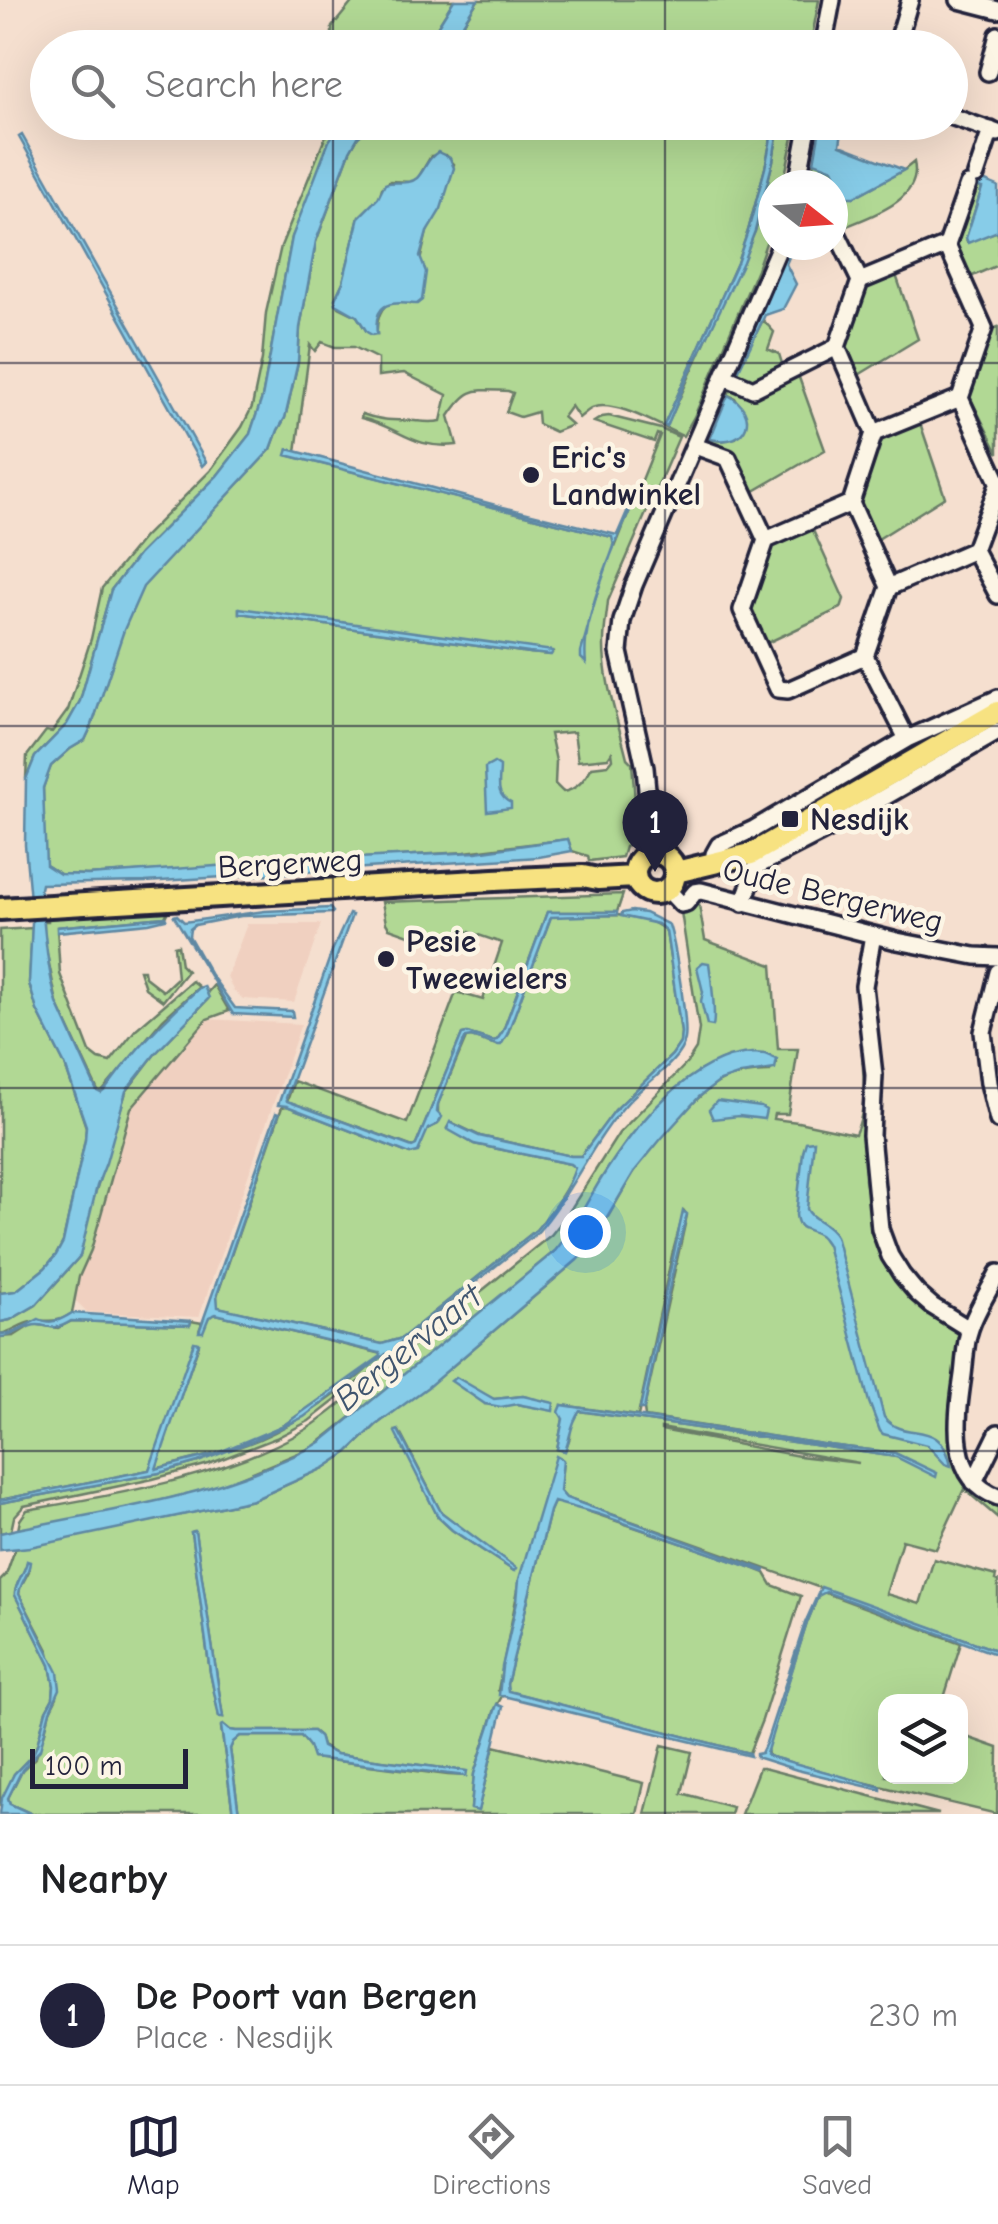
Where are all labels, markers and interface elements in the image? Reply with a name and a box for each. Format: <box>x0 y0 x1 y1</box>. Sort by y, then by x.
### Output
search box <box>30 30 968 140</box>
icon: search <box>65 58 120 113</box>
text: Search here <box>145 63 343 107</box>
north arrow <box>758 170 848 260</box>
place label: Eric's Landwinkel <box>551 439 701 513</box>
marker: Eric's Landwinkel <box>520 464 542 486</box>
pin: 1 <box>622 790 688 872</box>
place label: Nesdijk <box>810 801 909 838</box>
marker: Nesdijk <box>779 808 801 830</box>
street label: Bergerweg <box>217 841 363 886</box>
street label: Oude Bergerweg <box>719 850 947 941</box>
place label: Pesie Tweewielers <box>406 923 567 997</box>
marker: Pesie Tweewielers <box>375 948 397 970</box>
your location <box>560 1207 611 1258</box>
water label: Bergervaart <box>326 1274 492 1419</box>
map controls <box>878 1694 968 1784</box>
button: layers <box>878 1694 968 1784</box>
scale bar <box>30 1744 188 1788</box>
text: 100 m <box>45 1750 123 1782</box>
text: Nearby <box>40 1855 167 1904</box>
text: De Poort van Bergen <box>135 1975 478 2019</box>
text: 1 <box>66 1997 79 2034</box>
text: 230 m <box>868 1997 958 2034</box>
text: Place · Nesdijk <box>135 2019 332 2056</box>
tab: Map <box>126 2109 181 2201</box>
tab: Directions <box>432 2109 551 2201</box>
tab: Saved <box>802 2109 872 2201</box>

